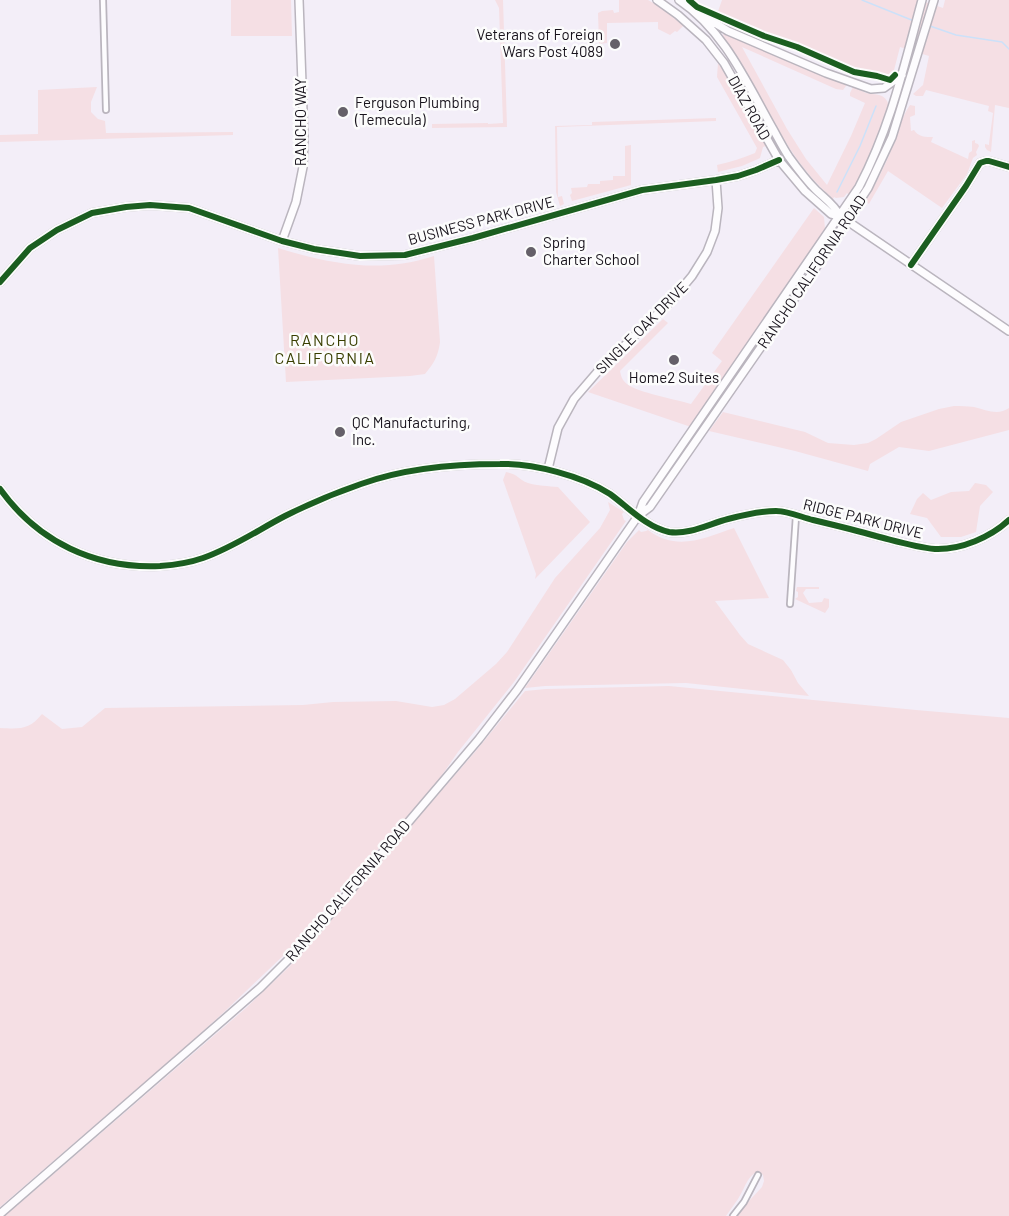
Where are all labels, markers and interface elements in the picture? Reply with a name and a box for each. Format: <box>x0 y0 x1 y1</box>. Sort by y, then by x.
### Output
place label: Veterans of Foreign Wars Post 4089 <box>477 25 603 60</box>
marker: Veterans of Foreign Wars Post 4089 <box>608 37 622 51</box>
street label: DIAZ ROAD <box>725 72 775 143</box>
street label: RANCHO WAY <box>291 78 309 166</box>
place label: Ferguson Plumbing (Temecula) <box>354 93 480 128</box>
marker: Ferguson Plumbing (Temecula) <box>336 105 350 119</box>
street label: RANCHO CALIFORNIA ROAD <box>753 191 869 351</box>
street label: BUSINESS PARK DRIVE <box>406 192 556 248</box>
place label: Spring Charter School <box>543 233 640 268</box>
marker: Spring Charter School <box>524 245 538 259</box>
street label: SINGLE OAK DRIVE <box>591 277 691 377</box>
district label: RANCHO CALIFORNIA <box>274 330 376 367</box>
marker: Home2 Suites <box>667 353 681 367</box>
place label: Home2 Suites <box>629 368 719 386</box>
place label: QC Manufacturing, Inc. <box>352 413 471 448</box>
marker: QC Manufacturing, Inc. <box>333 425 347 439</box>
street label: RIDGE PARK DRIVE <box>802 494 925 542</box>
street label: RANCHO CALIFORNIA ROAD <box>281 816 413 964</box>

